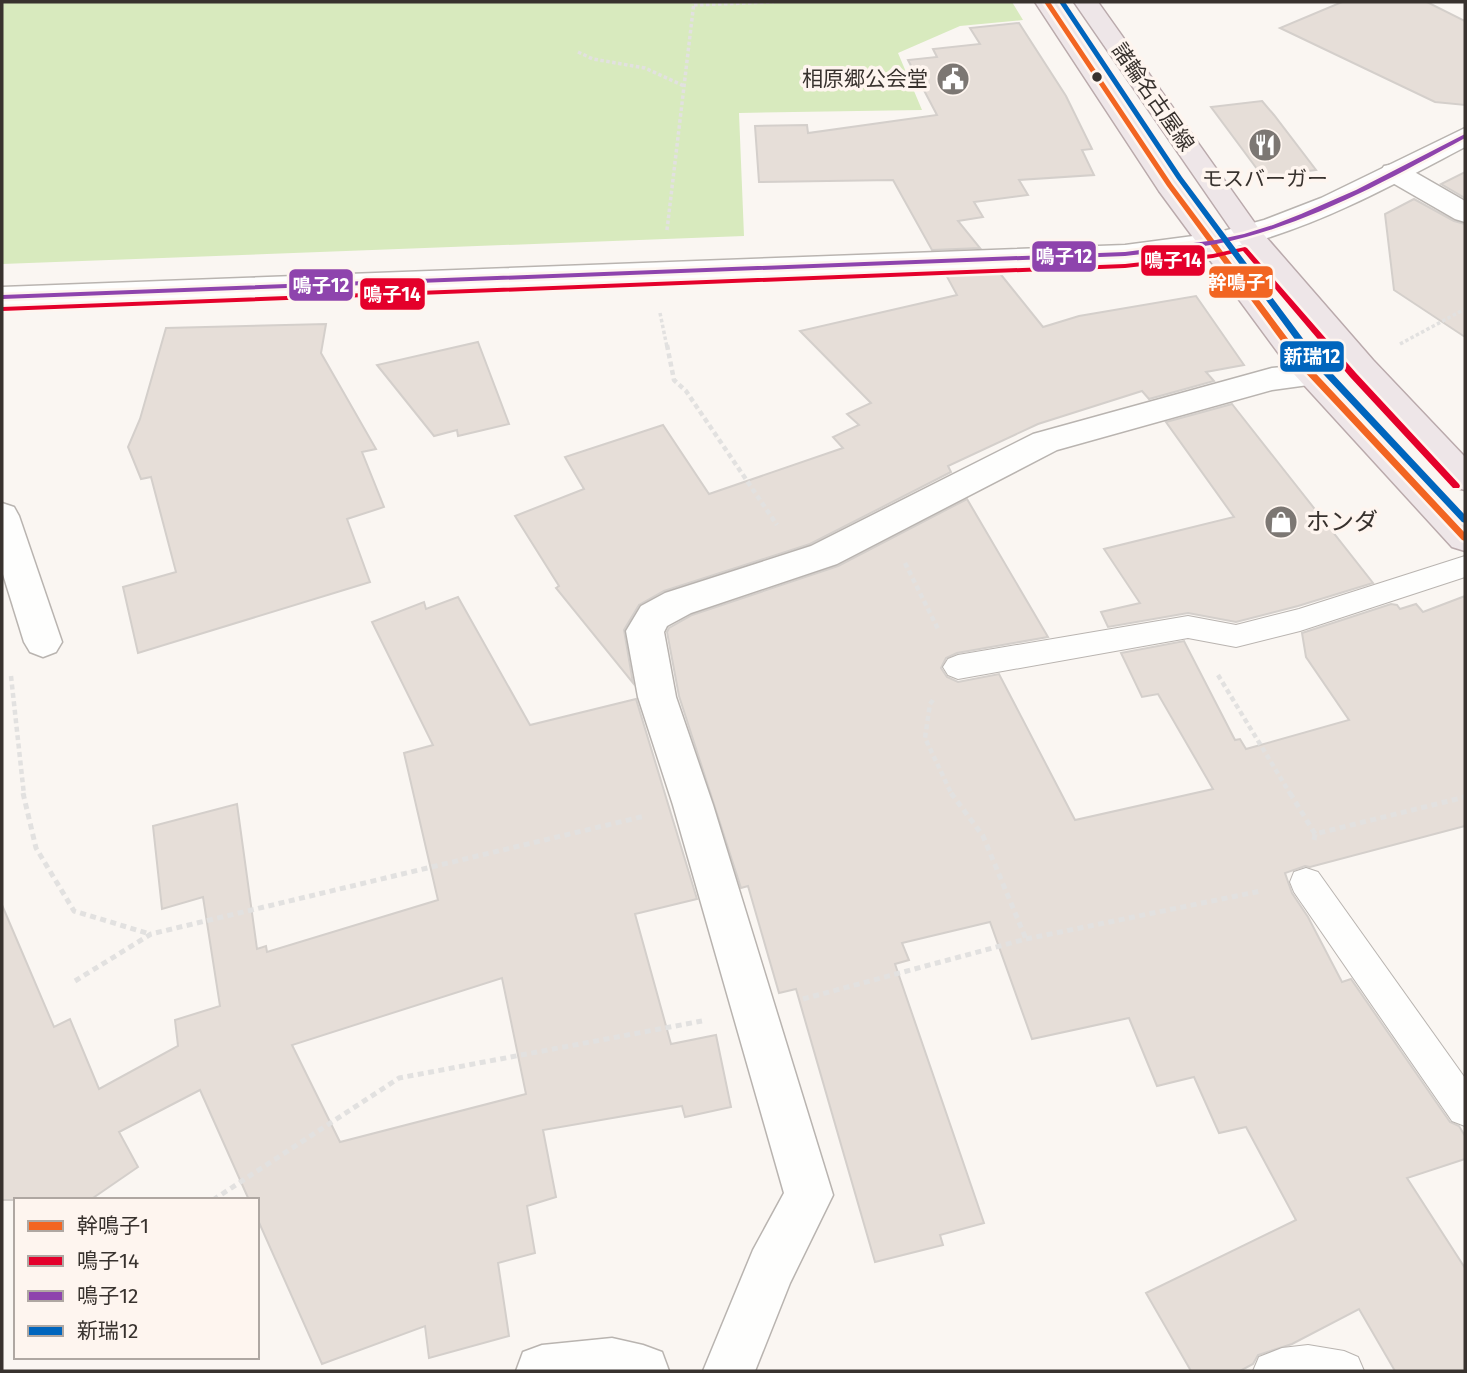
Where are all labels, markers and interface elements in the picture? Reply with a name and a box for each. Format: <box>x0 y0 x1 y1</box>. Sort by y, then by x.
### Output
street label: 諸輪名古屋線 <box>1106 38 1200 156</box>
public building icon: 相原郷公会堂 <box>934 60 972 98</box>
place label: 相原郷公会堂 <box>802 66 928 92</box>
unlabelled marker <box>1090 70 1104 84</box>
restaurant icon: モスバーガー <box>1246 126 1284 164</box>
place label: モスバーガー <box>1202 166 1328 192</box>
line badge: 鳴子12 <box>1031 240 1097 273</box>
line badge: 鳴子14 <box>1140 244 1206 277</box>
text: 鳴子12 <box>1036 245 1092 268</box>
text: 鳴子14 <box>1144 249 1202 272</box>
line badge: 幹鳴子1 <box>1208 265 1274 299</box>
line badge: 鳴子12 <box>288 268 354 302</box>
text: 幹鳴子1 <box>1208 271 1274 294</box>
text: 鳴子12 <box>293 274 349 297</box>
line badge: 鳴子14 <box>359 277 426 311</box>
text: 鳴子14 <box>363 283 421 306</box>
line badge: 新瑞12 <box>1279 340 1345 373</box>
text: 新瑞12 <box>1284 345 1340 368</box>
shop icon: ホンダ <box>1262 503 1300 541</box>
place label: ホンダ <box>1306 508 1378 536</box>
legend <box>14 1198 259 1359</box>
text: 幹鳴子1 <box>77 1213 149 1239</box>
text: 鳴子14 <box>77 1248 139 1274</box>
text: 鳴子12 <box>77 1283 139 1309</box>
text: 新瑞12 <box>77 1318 139 1344</box>

